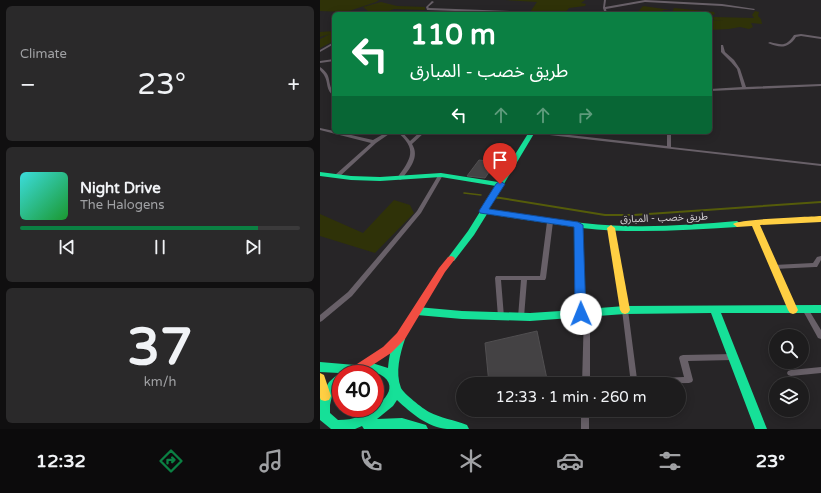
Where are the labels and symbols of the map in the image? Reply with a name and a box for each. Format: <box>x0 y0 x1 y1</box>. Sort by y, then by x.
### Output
pin <box>483 143 517 184</box>
street label: طريق خصب - المبارق <box>620 210 708 226</box>
position arrow <box>560 293 602 335</box>
speed limit sign: 40 <box>332 365 384 417</box>

